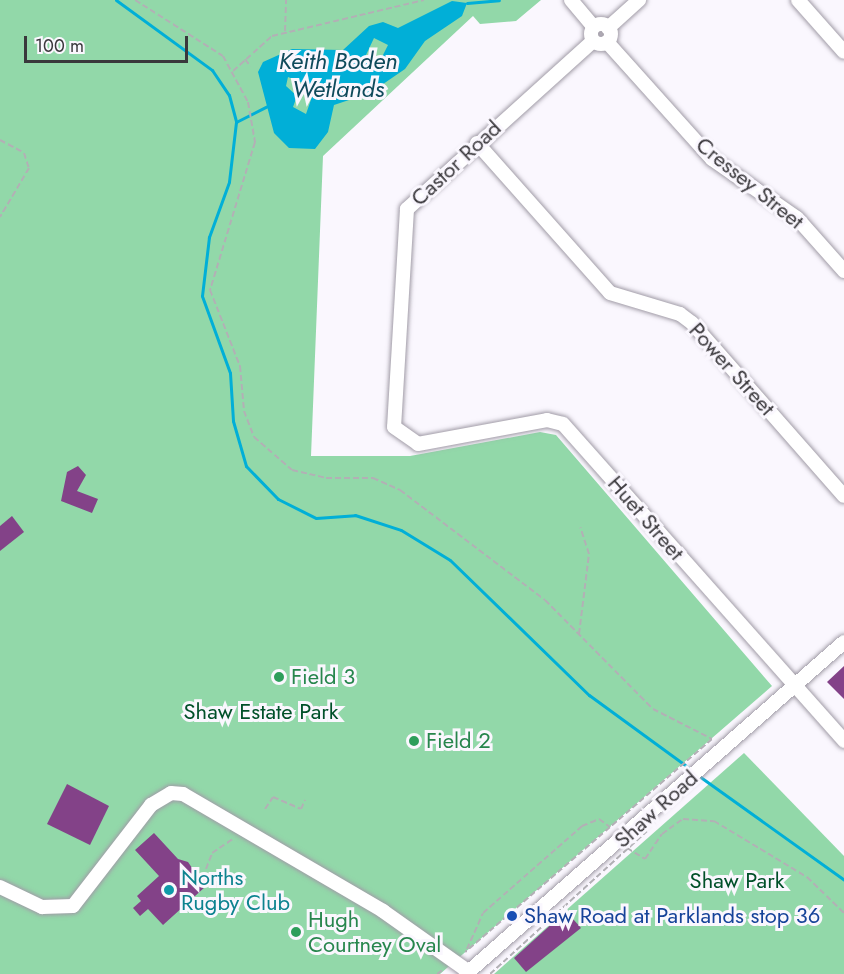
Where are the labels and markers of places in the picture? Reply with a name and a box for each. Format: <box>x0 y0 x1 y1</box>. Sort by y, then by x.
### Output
place label: Field 3 <box>291 664 355 690</box>
marker: Field 3 <box>272 670 286 684</box>
place label: Field 2 <box>426 728 491 754</box>
marker: Field 2 <box>407 734 421 748</box>
place label: Norths Rugby Club <box>181 864 290 915</box>
marker: Norths Rugby Club <box>162 883 176 897</box>
place label: Shaw Road at Parklands stop 36 <box>524 903 821 929</box>
place label: Hugh Courtney Oval <box>308 906 441 957</box>
marker: Shaw Road at Parklands stop 36 <box>505 909 519 923</box>
marker: Hugh Courtney Oval <box>289 925 303 939</box>

